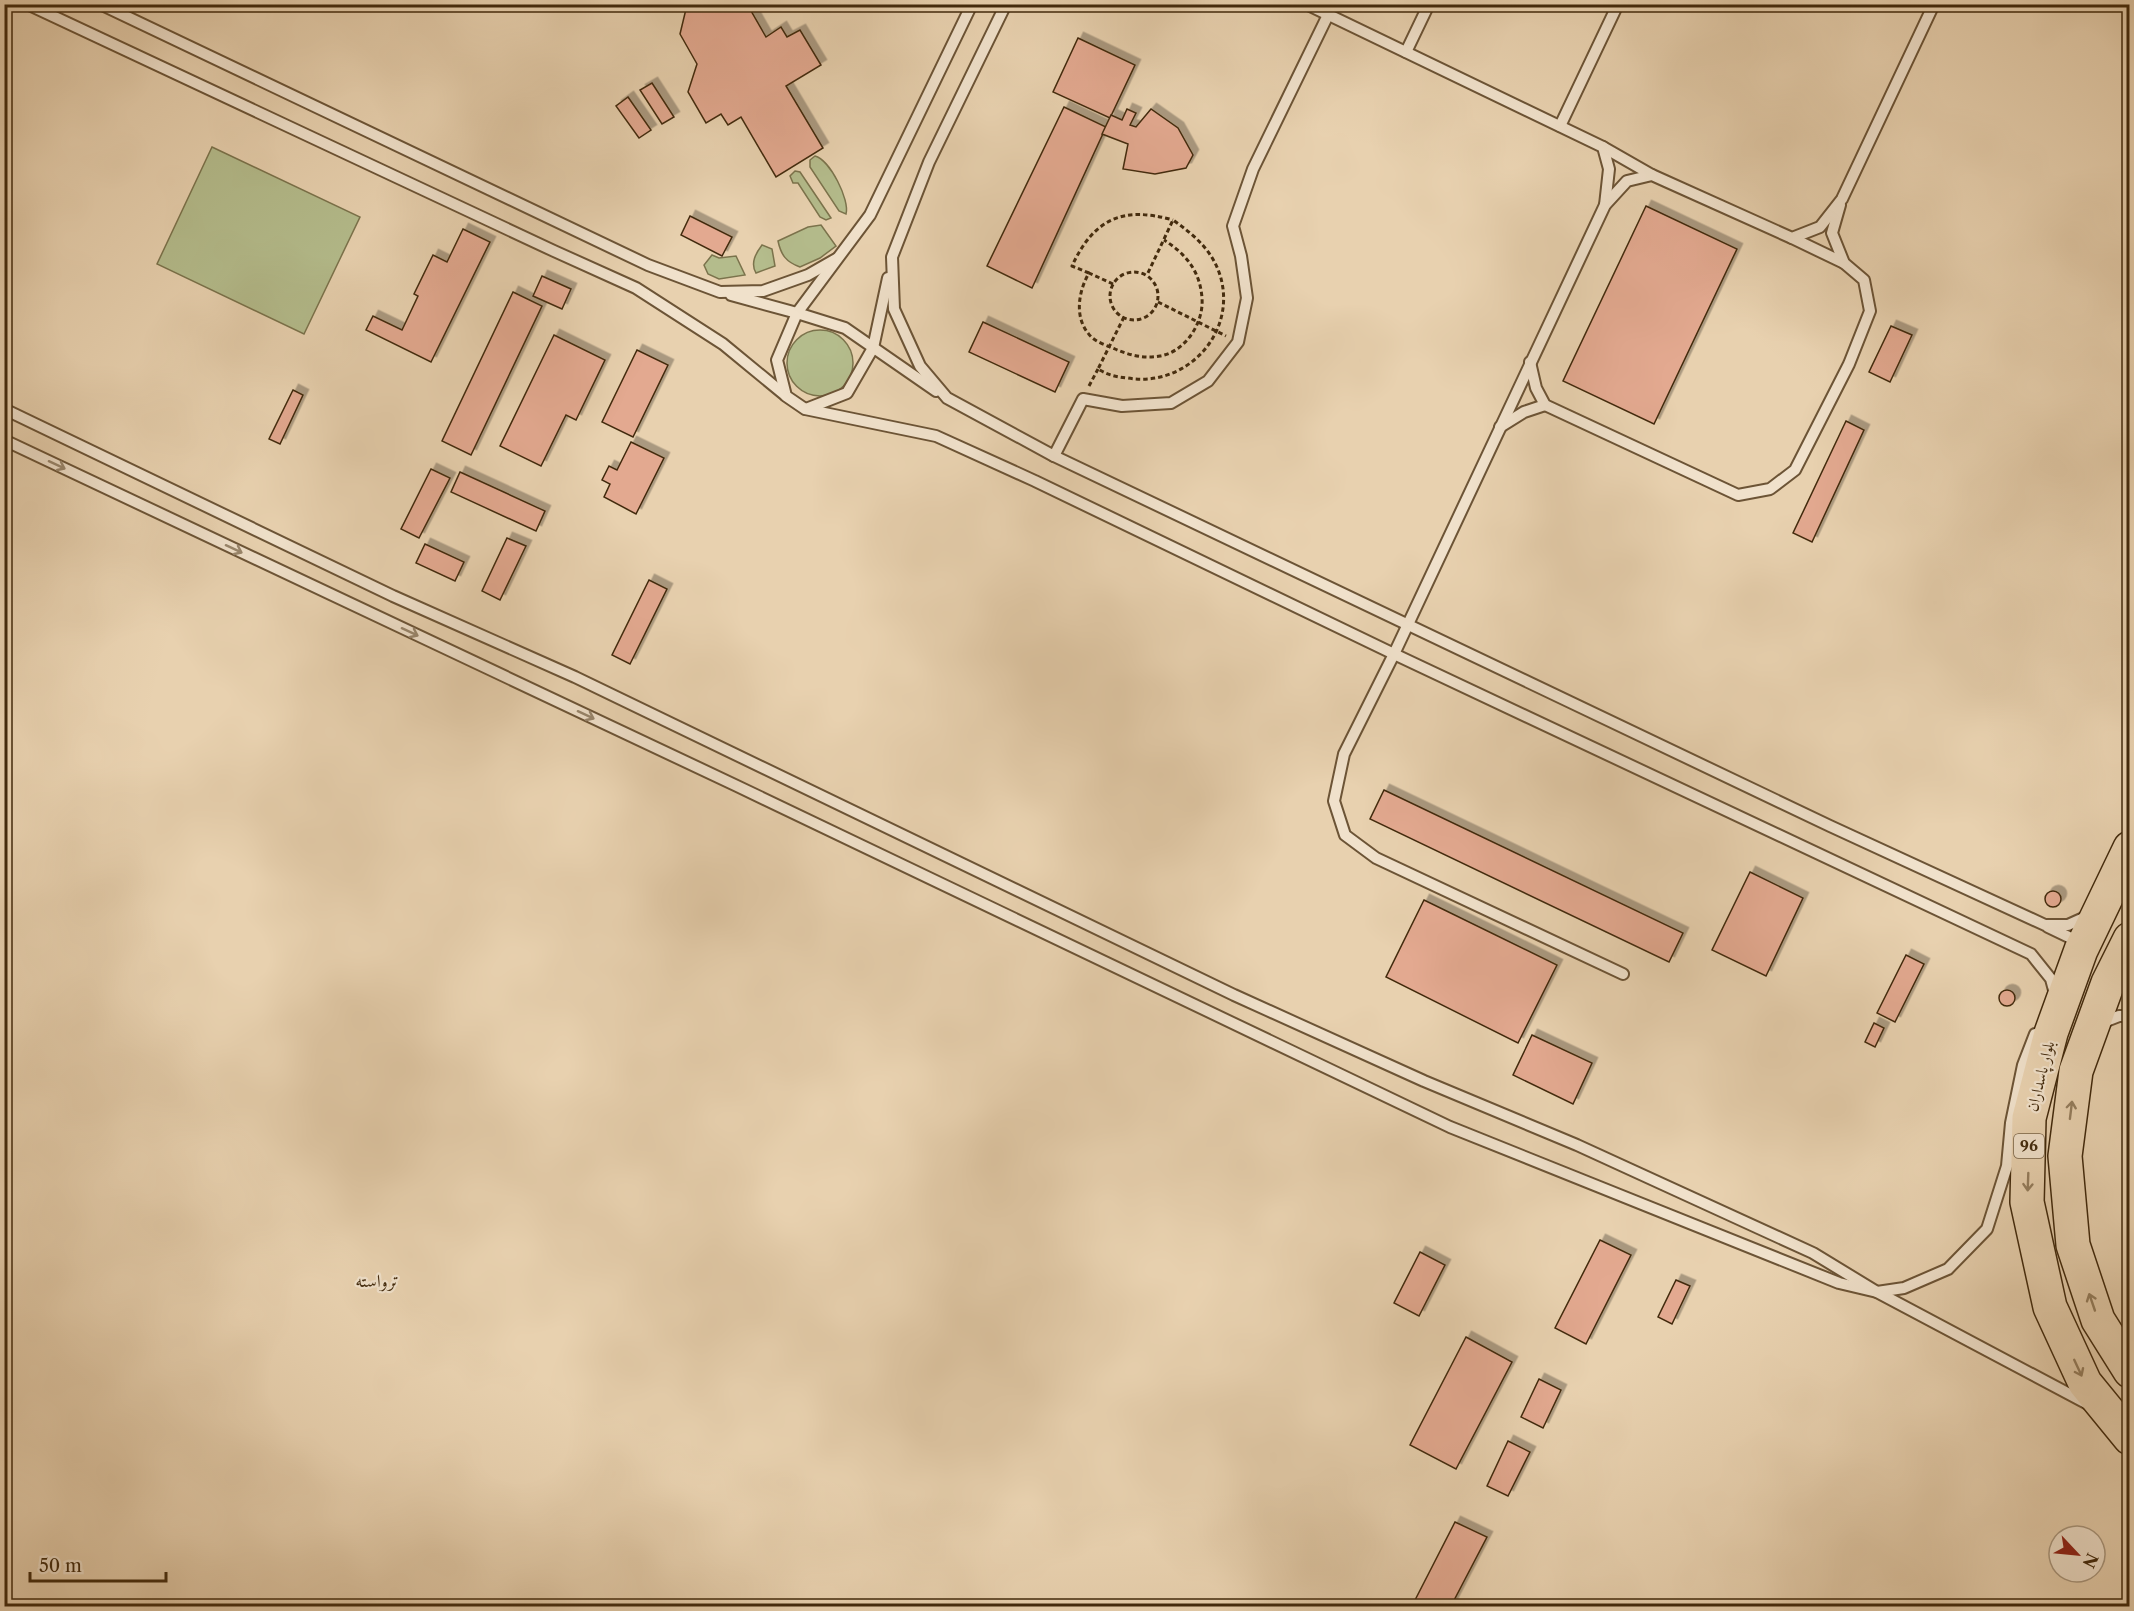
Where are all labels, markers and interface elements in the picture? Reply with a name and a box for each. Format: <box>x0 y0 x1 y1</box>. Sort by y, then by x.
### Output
one-way arrow <box>48 460 66 472</box>
one-way arrow <box>224 543 242 555</box>
one-way arrow <box>400 627 418 639</box>
one-way arrow <box>577 710 595 721</box>
street label: بلوار پاسداران <box>2022 1039 2060 1114</box>
one-way arrow <box>2065 1101 2076 1121</box>
road number: 96 <box>2014 1134 2044 1158</box>
one-way arrow <box>2022 1171 2033 1191</box>
district label: ترواسته <box>355 1270 399 1292</box>
one-way arrow <box>2086 1293 2097 1311</box>
one-way arrow <box>2074 1359 2085 1377</box>
north arrow <box>2047 1524 2107 1584</box>
scale bar <box>30 1545 166 1583</box>
text: N <box>2078 1550 2103 1571</box>
text: 50 m <box>39 1555 82 1577</box>

